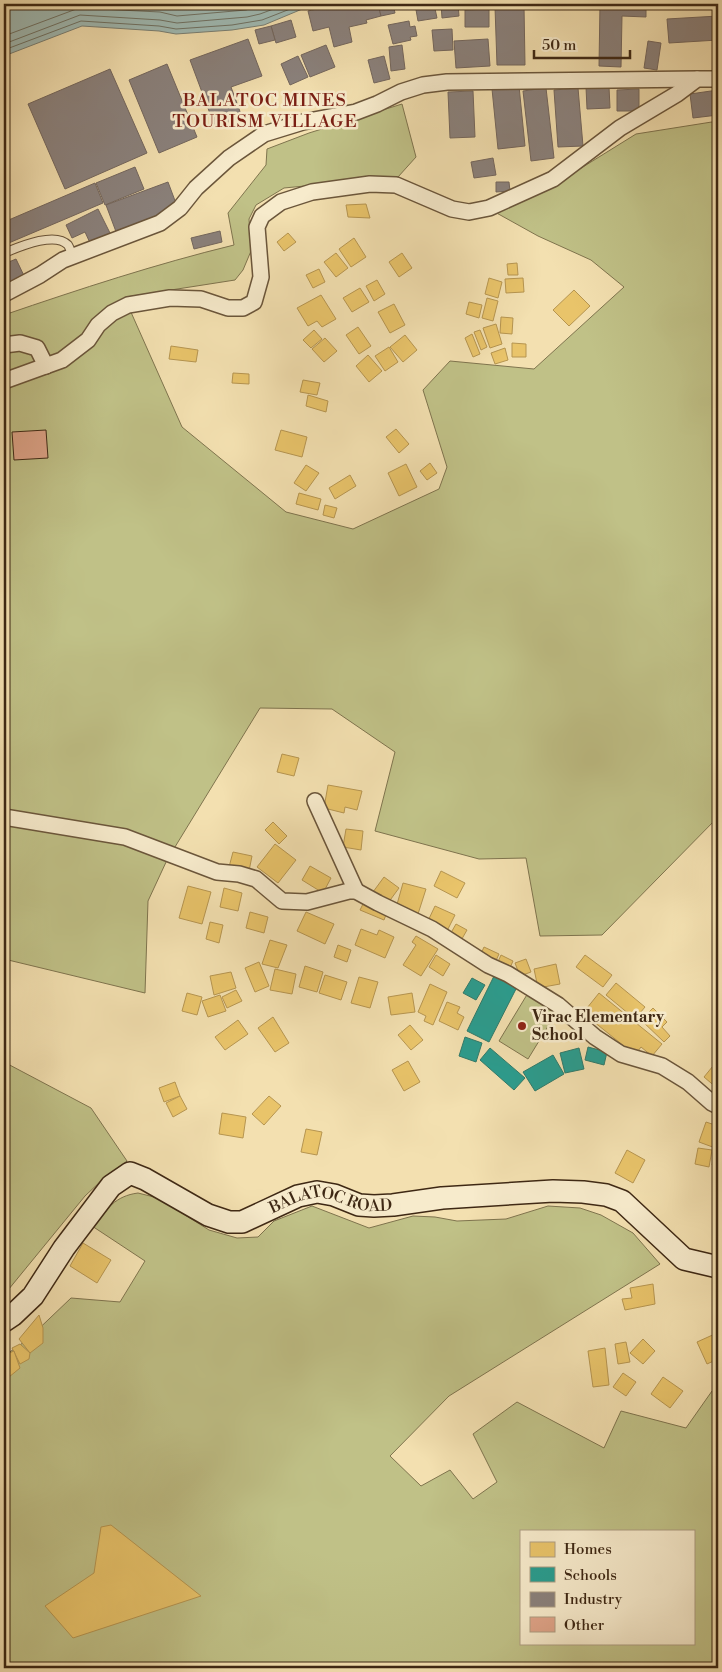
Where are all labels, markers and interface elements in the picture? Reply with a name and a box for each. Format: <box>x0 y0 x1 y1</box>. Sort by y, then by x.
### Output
scale bar <box>534 28 631 60</box>
text: 50 m <box>542 36 576 55</box>
district label: BALATOC MINES TOURISM VILLAGE <box>172 89 358 133</box>
place label: Virac Elementary School <box>531 1007 665 1045</box>
marker: Virac Elementary School <box>516 1020 528 1032</box>
street label: BALATOC ROAD <box>265 1181 393 1218</box>
legend <box>520 1530 694 1644</box>
text: Homes <box>564 1540 612 1559</box>
text: Schools <box>564 1566 617 1585</box>
text: Industry <box>564 1590 623 1609</box>
text: Other <box>564 1616 605 1635</box>

